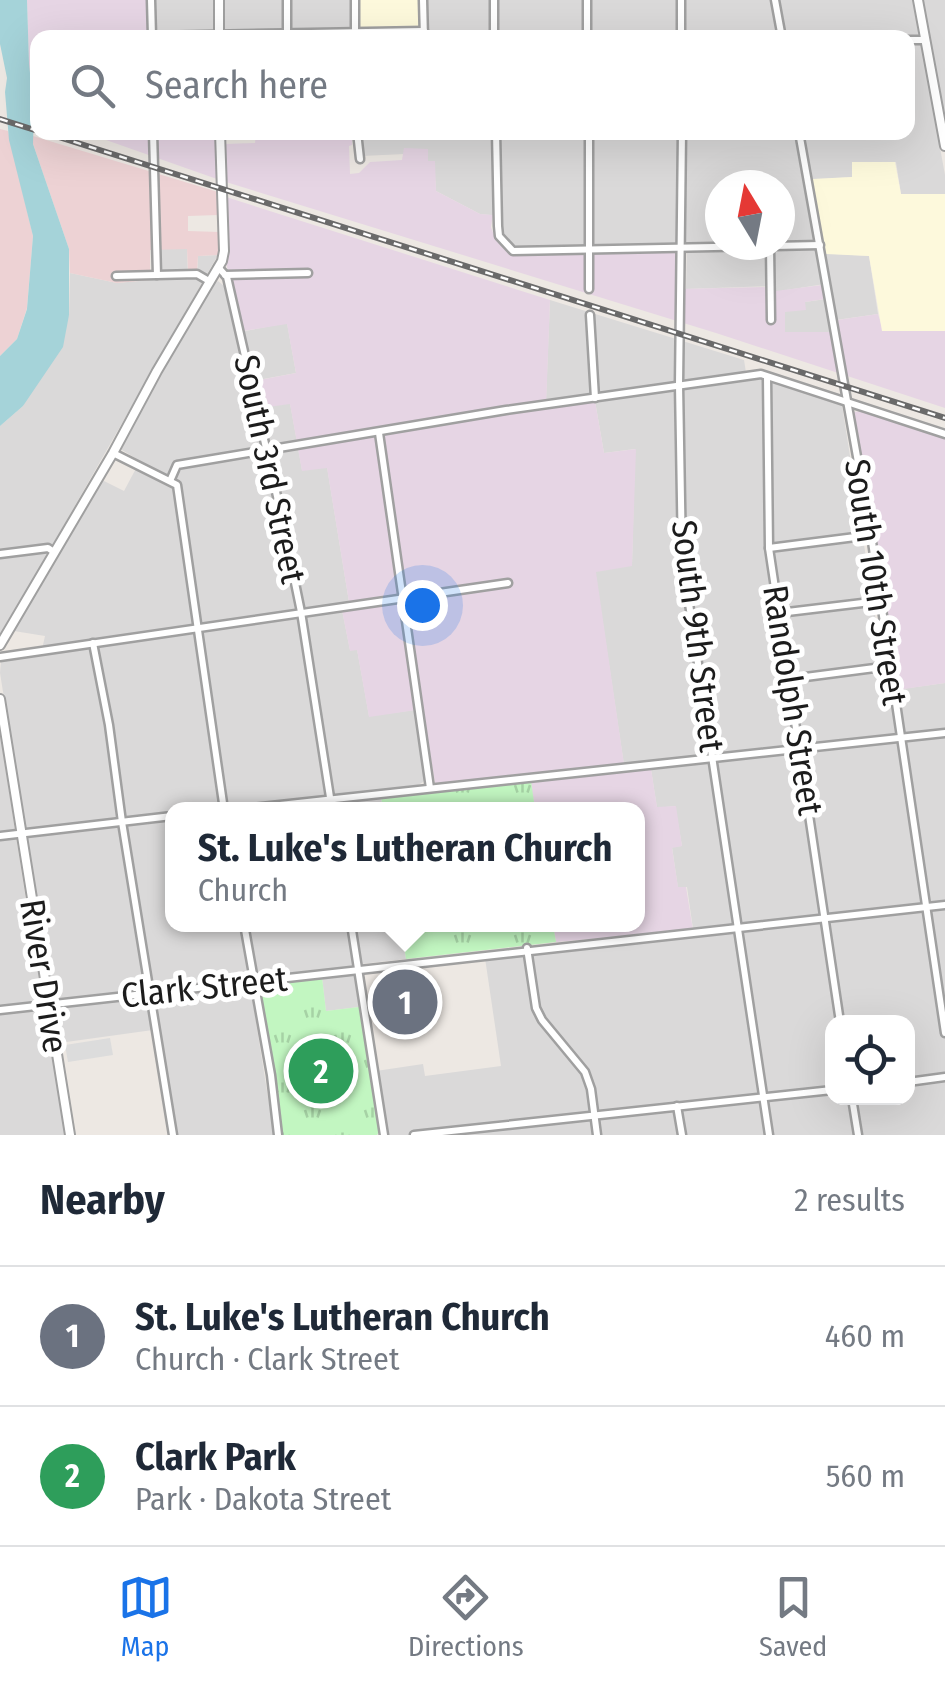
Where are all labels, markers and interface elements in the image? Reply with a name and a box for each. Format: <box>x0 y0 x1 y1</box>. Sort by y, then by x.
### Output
search box <box>30 30 915 140</box>
icon: search <box>65 58 120 113</box>
text: Search here <box>145 62 328 108</box>
north arrow <box>705 170 795 260</box>
street label: South 3rd Street <box>225 351 315 587</box>
street label: South 10th Street <box>836 456 916 708</box>
street label: South 9th Street <box>663 518 733 755</box>
your location <box>397 580 448 631</box>
street label: Randolph Street <box>754 582 832 818</box>
popup <box>165 802 645 932</box>
text: St. Luke's Lutheran Church <box>198 825 612 871</box>
text: Church <box>198 871 288 909</box>
street label: River Drive <box>11 896 77 1056</box>
street label: Clark Street <box>119 957 290 1017</box>
pin: 1 <box>372 964 438 1040</box>
map controls <box>825 1015 915 1105</box>
button: locate <box>825 1015 915 1105</box>
pin: 2 <box>288 1034 354 1108</box>
text: Nearby <box>40 1175 165 1225</box>
text: 2 results <box>794 1181 905 1219</box>
text: St. Luke's Lutheran Church <box>135 1294 550 1340</box>
text: 1 <box>66 1317 79 1355</box>
text: 460 m <box>825 1317 905 1355</box>
text: Church · Clark Street <box>135 1340 399 1378</box>
text: Clark Park <box>135 1434 296 1480</box>
text: 2 <box>65 1457 80 1495</box>
text: 560 m <box>826 1457 905 1495</box>
text: Park · Dakota Street <box>135 1480 391 1518</box>
tab: Map <box>118 1570 173 1663</box>
tab: Directions <box>408 1570 524 1663</box>
tab: Saved <box>759 1570 827 1663</box>

